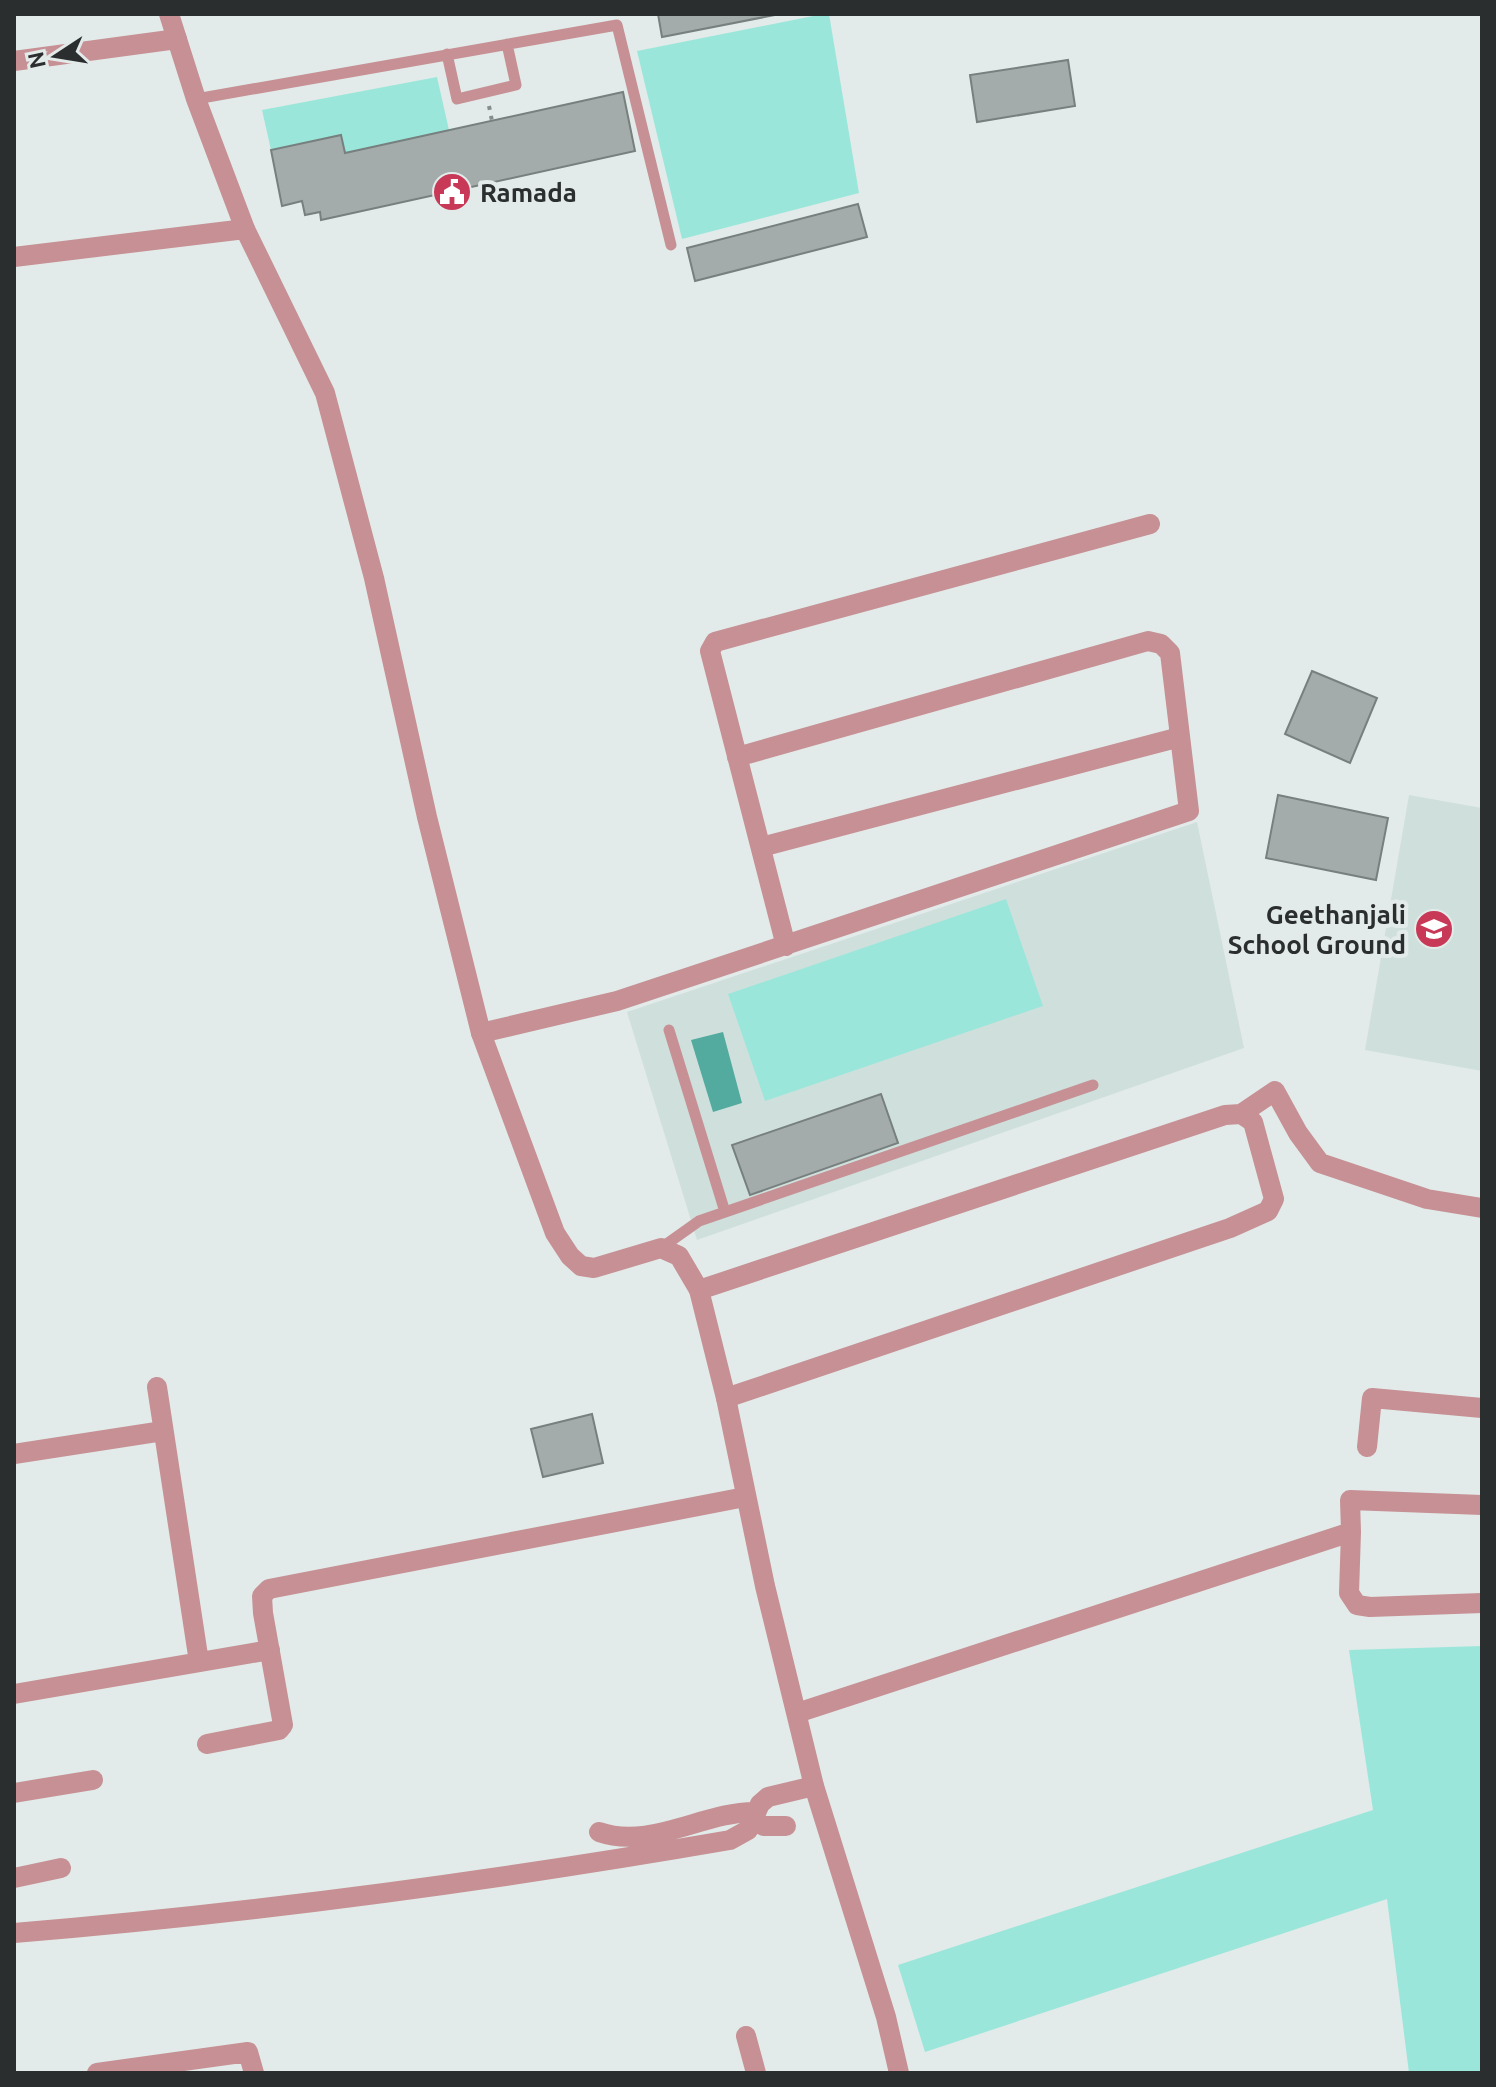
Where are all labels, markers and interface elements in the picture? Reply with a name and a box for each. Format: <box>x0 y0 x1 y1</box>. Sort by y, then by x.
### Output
north arrow <box>16 16 96 96</box>
text: N <box>22 50 50 71</box>
public building icon: Ramada <box>431 171 473 213</box>
place label: Ramada <box>480 178 577 207</box>
place label: Geethanjali School Ground <box>1228 900 1406 959</box>
school or university icon: Geethanjali School Ground <box>1413 908 1455 950</box>

